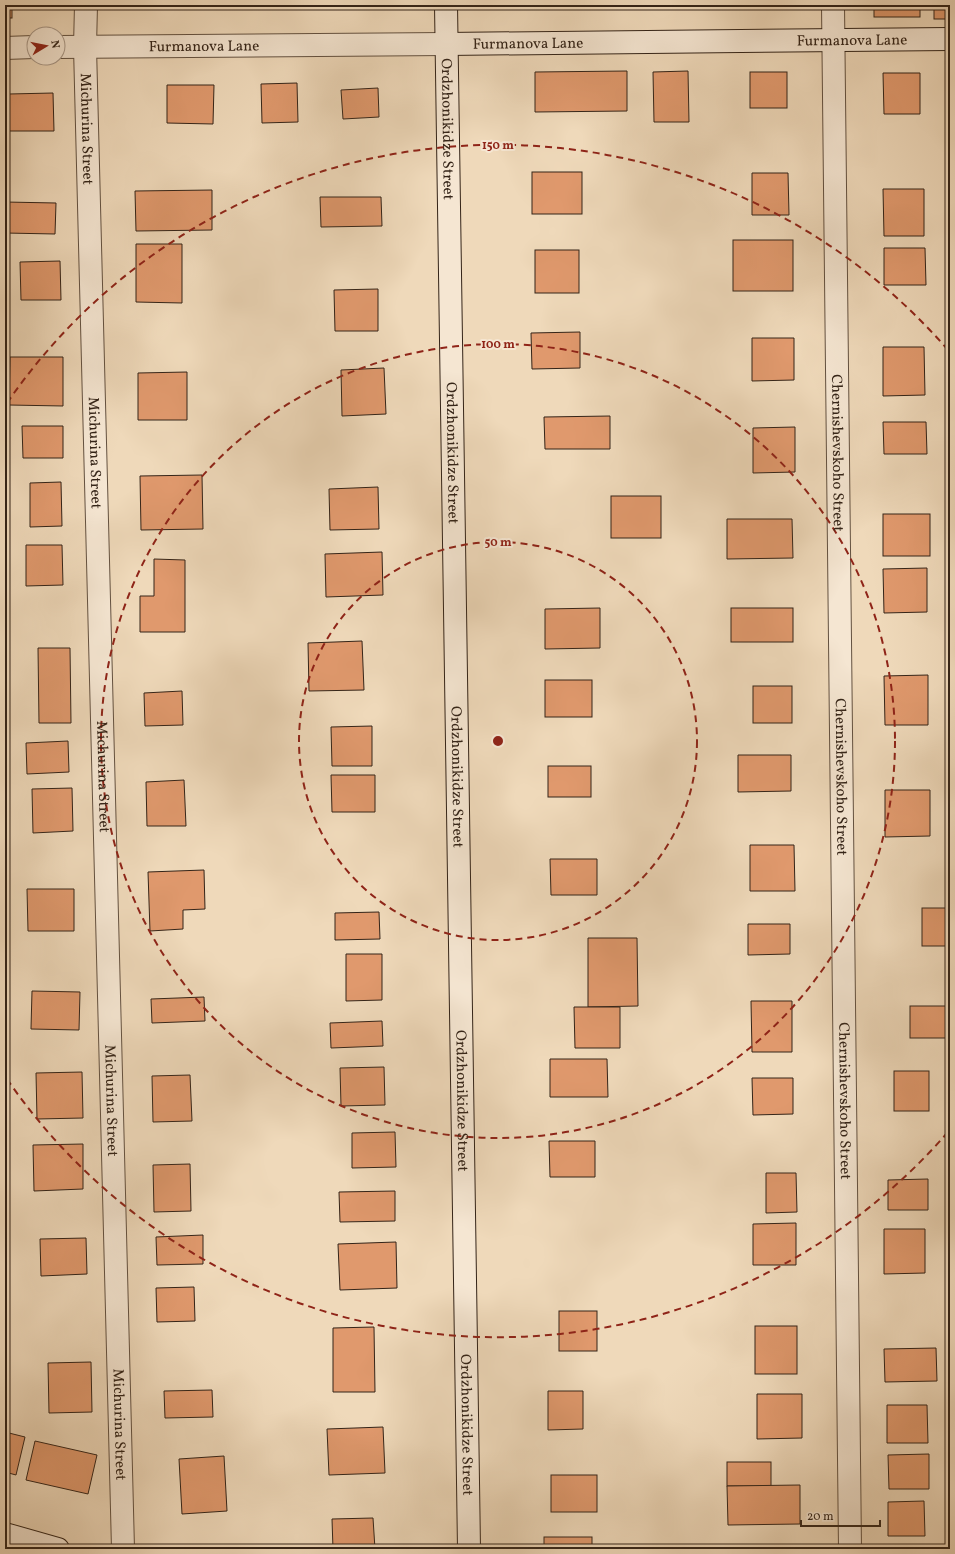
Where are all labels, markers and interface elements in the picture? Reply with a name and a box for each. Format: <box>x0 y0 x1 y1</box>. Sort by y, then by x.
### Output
north arrow <box>26 26 66 66</box>
street label: Furmanova Lane <box>797 30 907 53</box>
street label: Furmanova Lane <box>473 34 583 56</box>
street label: Furmanova Lane <box>149 36 259 58</box>
text: N <box>46 39 62 50</box>
street label: Ordzhonikidze Street <box>435 58 458 200</box>
street label: Michurina Street <box>74 73 97 185</box>
text: 150 m <box>482 138 514 154</box>
text: 100 m <box>481 337 515 353</box>
street label: Chernishevskoho Street <box>825 374 848 532</box>
street label: Ordzhonikidze Street <box>440 382 463 524</box>
street label: Michurina Street <box>82 397 106 509</box>
text: 50 m <box>484 535 512 551</box>
street label: Chernishevskoho Street <box>829 698 851 856</box>
street label: Ordzhonikidze Street <box>444 706 468 848</box>
street label: Michurina Street <box>90 721 114 833</box>
centre of rings <box>491 734 505 748</box>
street label: Chernishevskoho Street <box>832 1022 855 1180</box>
street label: Ordzhonikidze Street <box>449 1030 472 1172</box>
street label: Michurina Street <box>98 1044 122 1157</box>
street label: Ordzhonikidze Street <box>454 1354 477 1496</box>
street label: Michurina Street <box>106 1368 130 1481</box>
scale bar <box>801 1502 880 1528</box>
text: 20 m <box>807 1509 834 1525</box>

